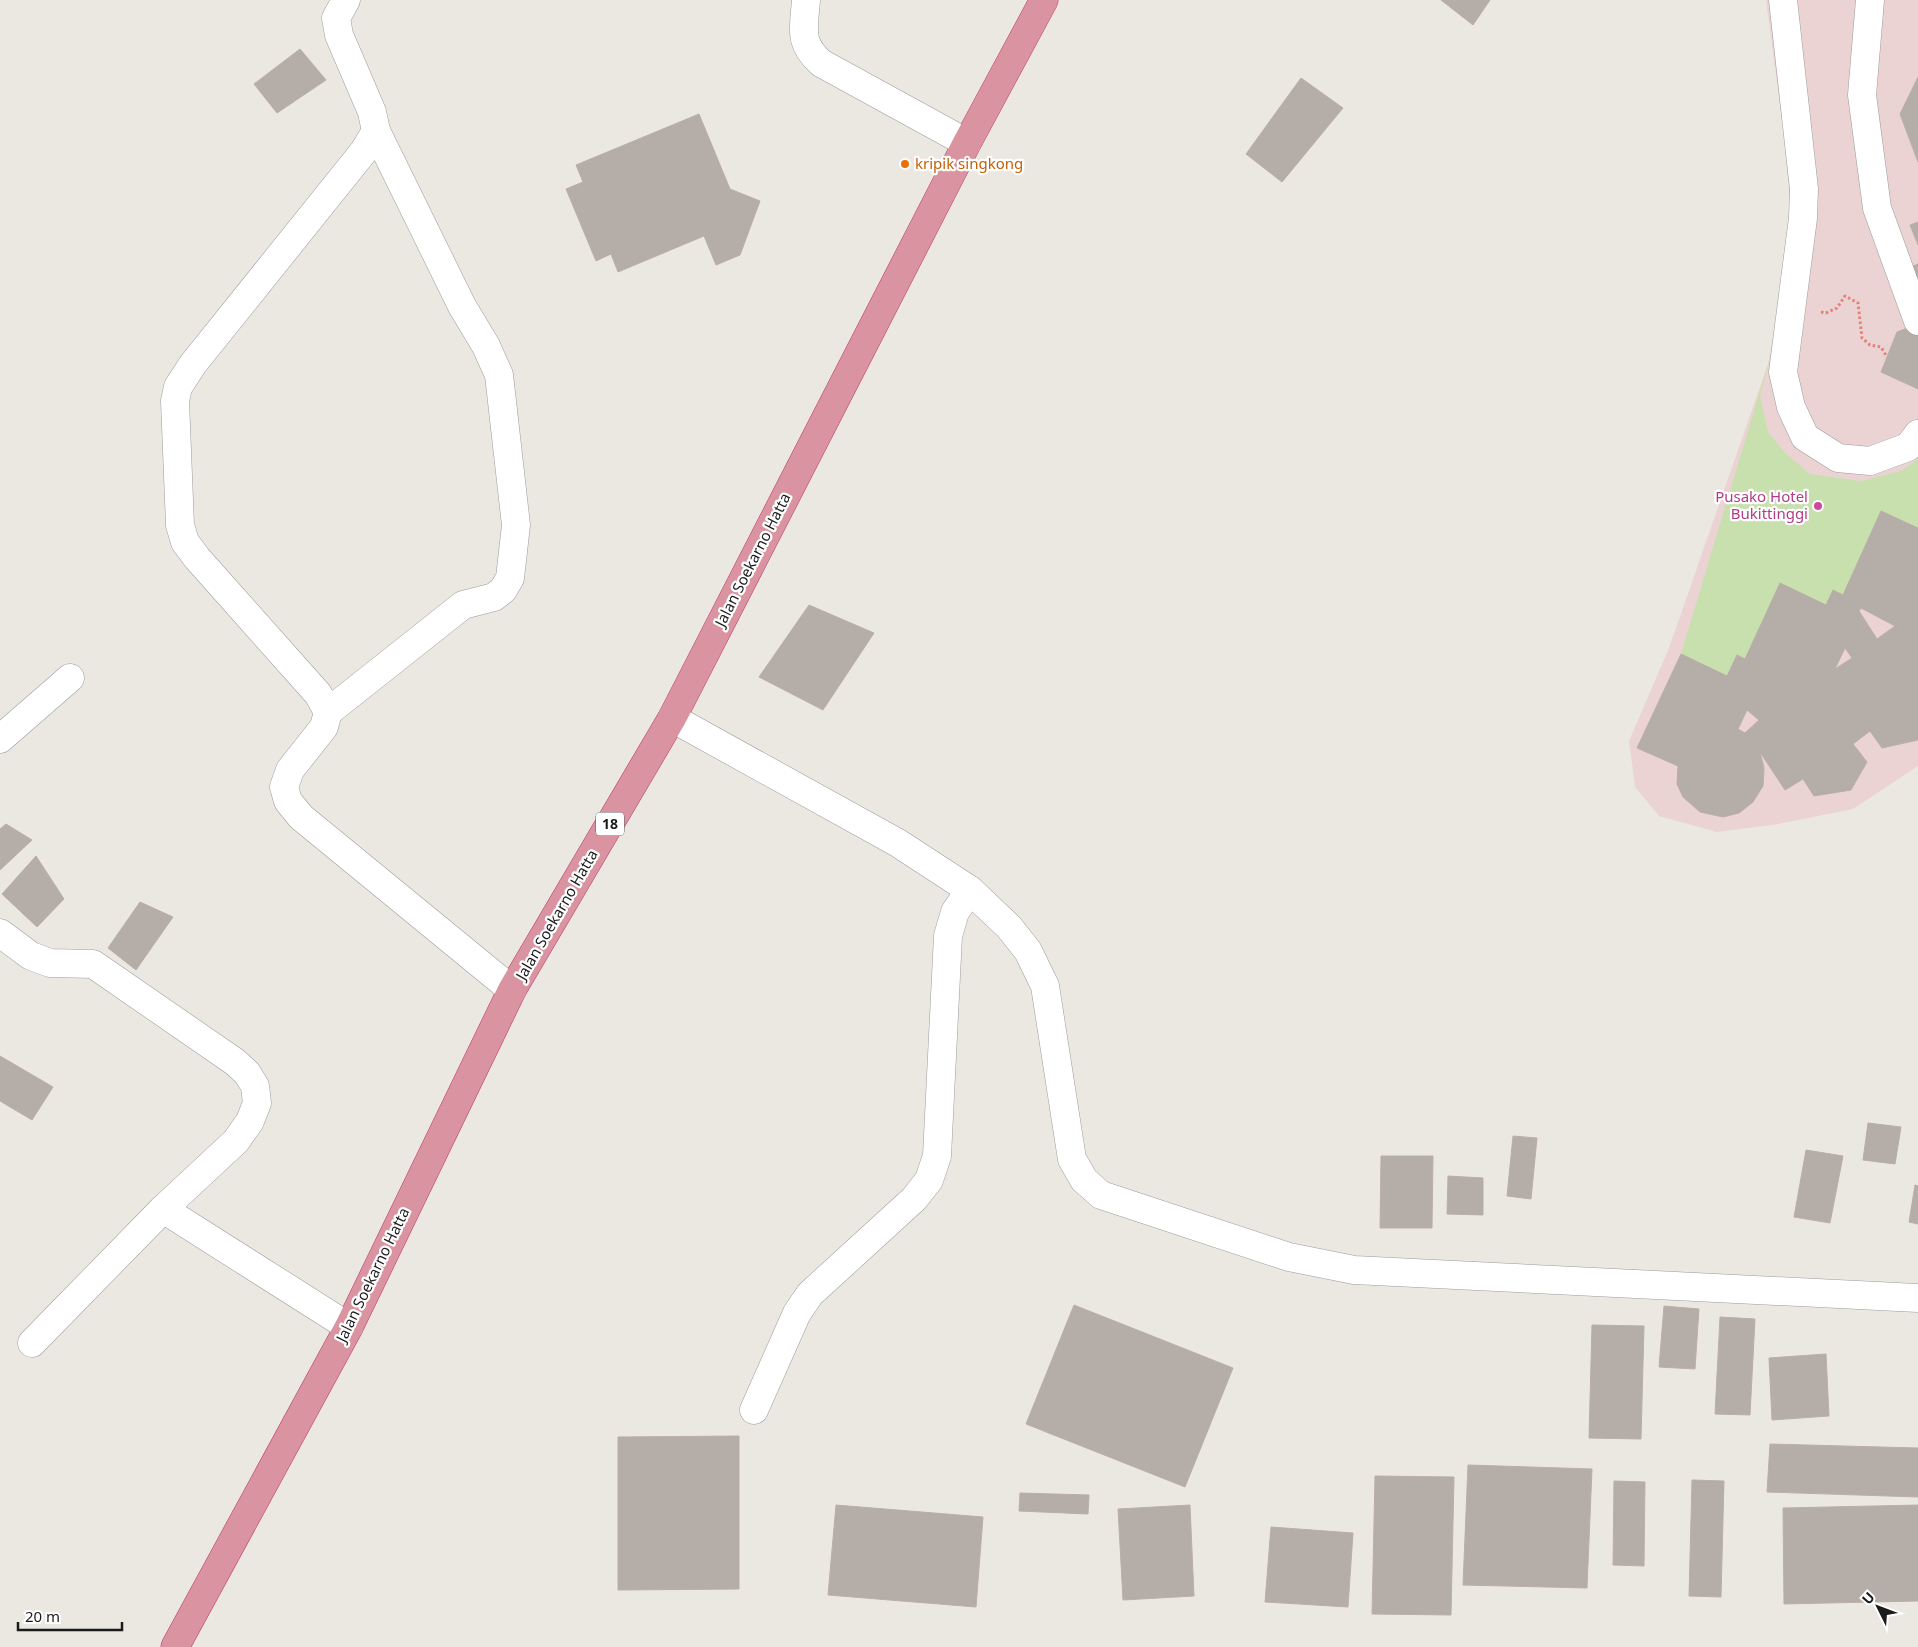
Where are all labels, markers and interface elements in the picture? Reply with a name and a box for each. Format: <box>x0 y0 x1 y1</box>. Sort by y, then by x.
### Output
place label: kripik singkong <box>915 153 1023 173</box>
marker: kripik singkong <box>899 158 911 170</box>
place label: Pusako Hotel Bukittinggi <box>1715 486 1808 523</box>
street label: Jalan Soekarno Hatta <box>709 489 794 632</box>
marker: Pusako Hotel Bukittinggi <box>1812 500 1824 512</box>
road number: 18 <box>596 812 624 836</box>
street label: Jalan Soekarno Hatta <box>510 846 602 985</box>
street label: Jalan Soekarno Hatta <box>330 1204 413 1347</box>
north arrow <box>1853 1582 1903 1632</box>
text: U <box>1857 1588 1879 1608</box>
scale bar <box>18 1600 121 1632</box>
text: 20 m <box>25 1606 60 1626</box>

